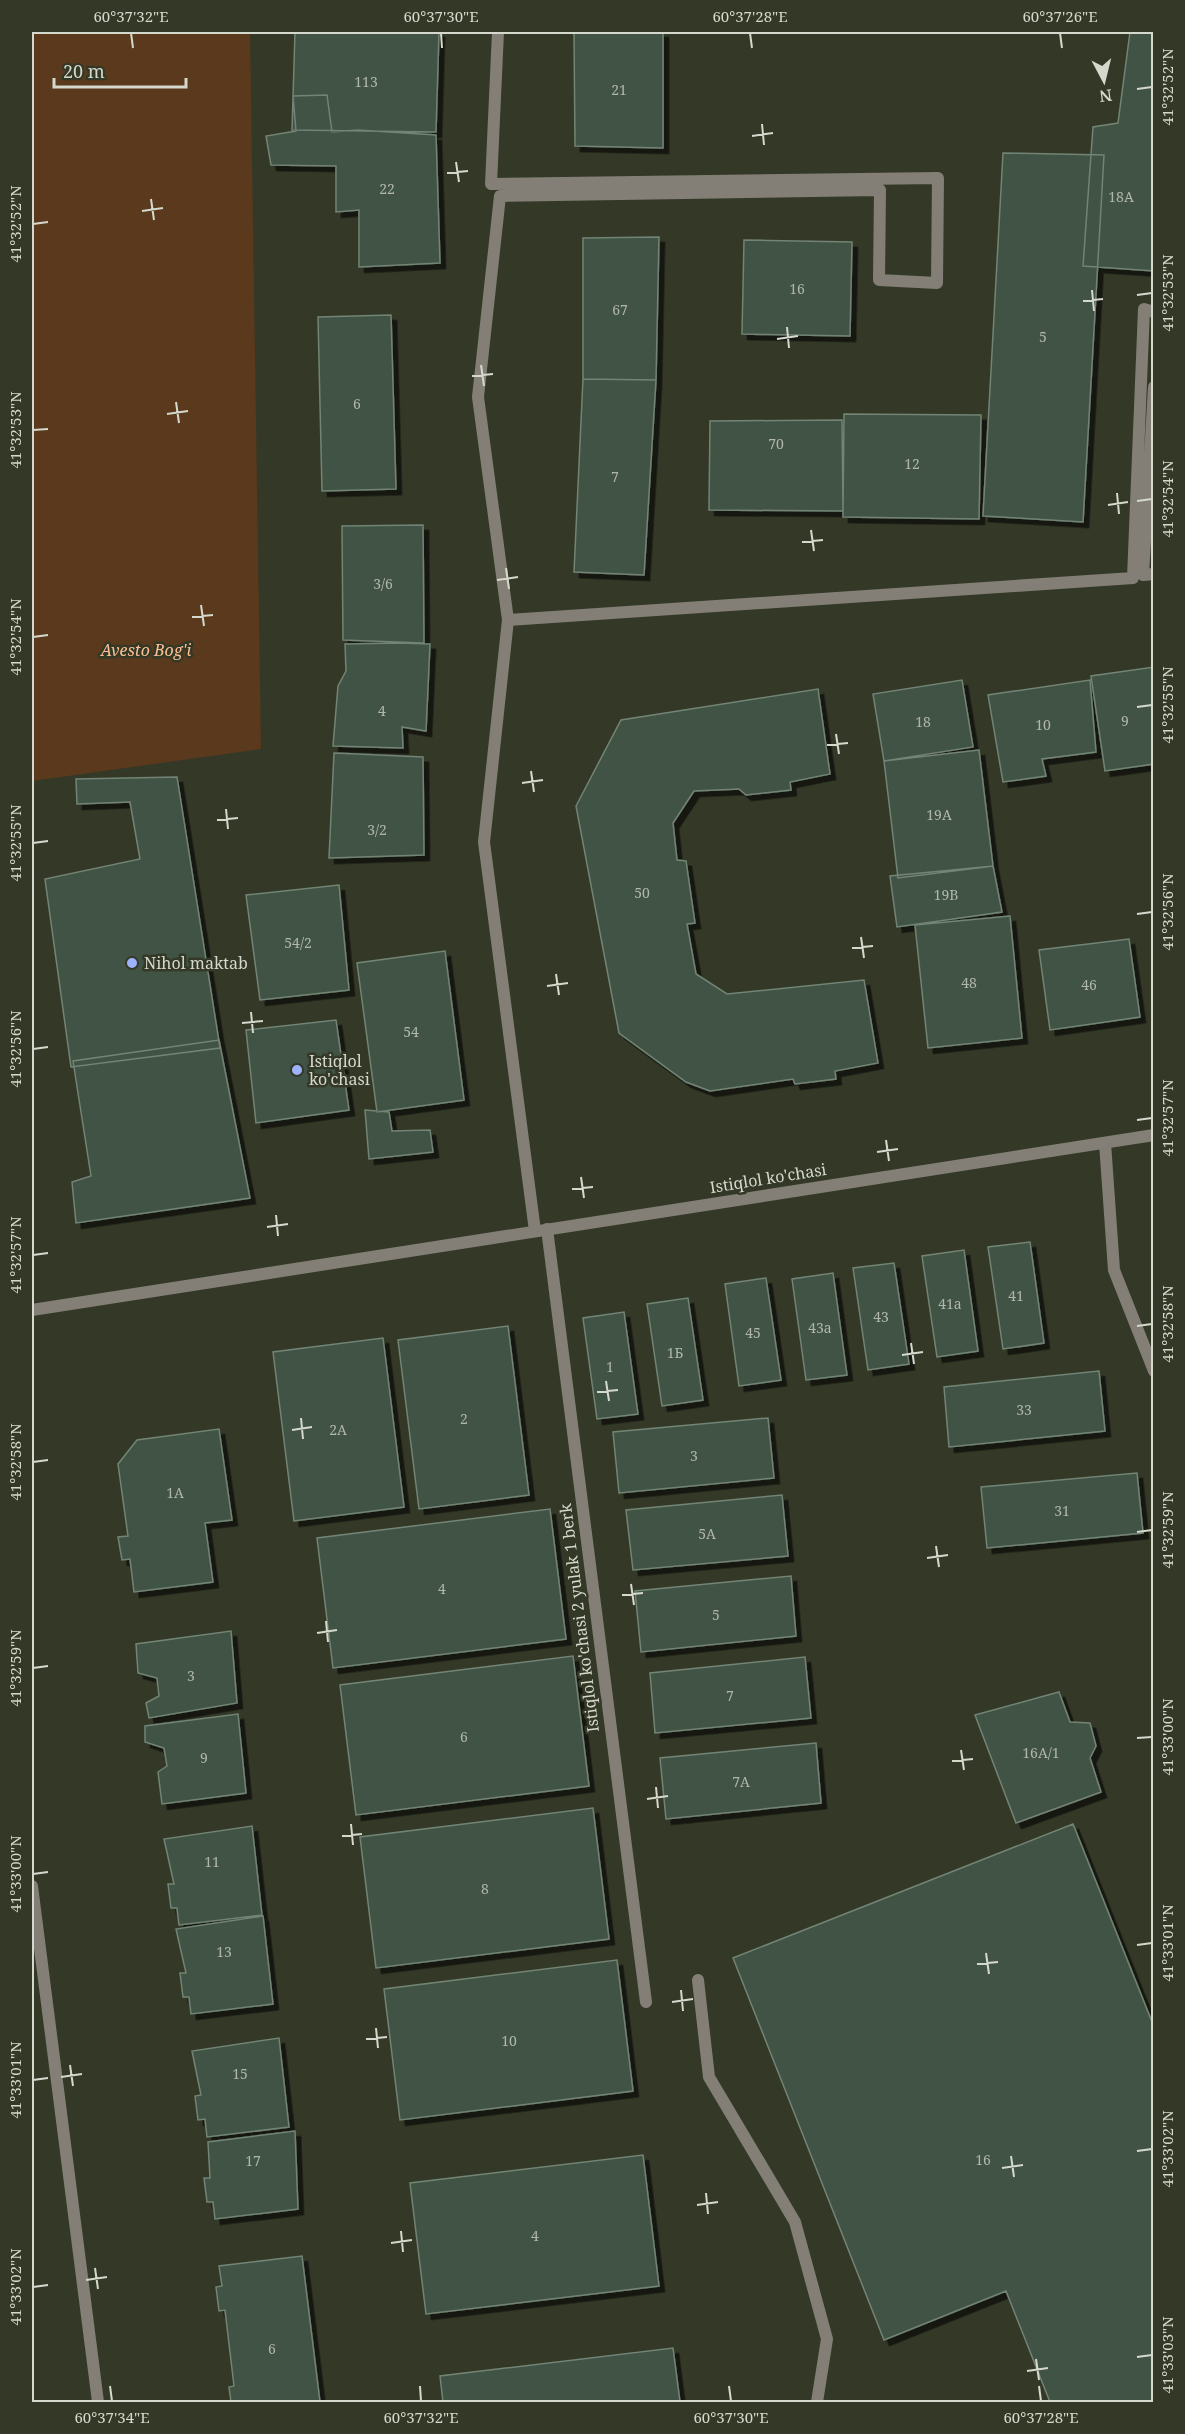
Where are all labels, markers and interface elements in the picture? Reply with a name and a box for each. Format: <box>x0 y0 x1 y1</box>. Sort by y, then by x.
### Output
text: 60°37'32"E <box>93 6 169 26</box>
text: 60°37'30"E <box>403 6 479 26</box>
text: 60°37'28"E <box>712 6 788 26</box>
text: 60°37'26"E <box>1022 6 1098 26</box>
text: 41°32'52"N <box>1157 48 1177 126</box>
scale bar <box>54 51 186 89</box>
north arrow <box>1074 51 1134 111</box>
text: 20 m <box>63 59 105 83</box>
house number: 113 <box>354 72 378 91</box>
house number: 21 <box>611 80 627 99</box>
text: N <box>1098 84 1113 108</box>
house number: 22 <box>379 179 395 198</box>
text: 41°32'52"N <box>5 185 25 263</box>
house number: 18А <box>1108 187 1134 206</box>
text: 41°32'53"N <box>1157 254 1177 332</box>
house number: 16 <box>789 279 805 298</box>
house number: 67 <box>612 300 628 319</box>
house number: 5 <box>1039 327 1047 346</box>
text: 41°32'53"N <box>5 391 25 469</box>
house number: 6 <box>353 394 361 413</box>
house number: 70 <box>768 434 784 453</box>
house number: 12 <box>904 454 920 473</box>
text: 41°32'54"N <box>1157 460 1177 538</box>
house number: 7 <box>611 467 619 486</box>
house number: 3/6 <box>373 574 393 593</box>
text: 41°32'54"N <box>5 598 25 676</box>
park label: Avesto Bog'i <box>100 639 191 661</box>
text: 41°32'55"N <box>1157 666 1177 744</box>
house number: 4 <box>378 701 386 720</box>
house number: 9 <box>1121 711 1129 730</box>
house number: 18 <box>915 712 931 731</box>
house number: 10 <box>1035 715 1051 734</box>
text: 41°32'55"N <box>5 804 25 882</box>
house number: 19A <box>926 805 952 824</box>
house number: 3/2 <box>367 820 387 839</box>
text: 41°32'56"N <box>1157 873 1177 951</box>
house number: 50 <box>634 883 650 902</box>
house number: 19B <box>934 885 958 904</box>
house number: 54/2 <box>284 933 312 952</box>
place label: Nihol maktab <box>144 952 248 974</box>
marker: Nihol maktab <box>125 956 139 970</box>
house number: 48 <box>961 973 977 992</box>
house number: 46 <box>1081 975 1097 994</box>
text: 41°32'56"N <box>5 1010 25 1088</box>
house number: 54 <box>403 1022 419 1041</box>
place label: Istiqlol ko'chasi <box>309 1050 370 1090</box>
marker: Istiqlol ko'chasi <box>290 1063 304 1077</box>
text: 41°32'57"N <box>1157 1079 1177 1157</box>
street label: Istiqlol ko'chasi <box>708 1158 828 1198</box>
text: 41°32'57"N <box>5 1216 25 1294</box>
text: 41°32'58"N <box>1157 1285 1177 1363</box>
house number: 41 <box>1008 1286 1024 1305</box>
house number: 41a <box>938 1294 962 1313</box>
house number: 43 <box>873 1307 889 1326</box>
house number: 43a <box>808 1318 832 1337</box>
house number: 45 <box>745 1323 761 1342</box>
house number: 1Б <box>667 1343 683 1362</box>
house number: 1 <box>606 1357 614 1376</box>
house number: 33 <box>1016 1400 1032 1419</box>
house number: 2 <box>460 1409 468 1428</box>
house number: 2A <box>329 1420 347 1439</box>
text: 41°32'58"N <box>5 1423 25 1501</box>
house number: 3 <box>690 1446 698 1465</box>
house number: 1A <box>166 1483 184 1502</box>
text: 41°32'59"N <box>1157 1491 1177 1569</box>
house number: 31 <box>1054 1501 1070 1520</box>
street label: Istiqlol ko'chasi 2 yulak 1 berk <box>554 1502 604 1734</box>
house number: 5A <box>698 1524 716 1543</box>
house number: 4 <box>438 1579 446 1598</box>
house number: 5 <box>712 1605 720 1624</box>
text: 41°32'59"N <box>5 1629 25 1707</box>
house number: 3 <box>187 1666 195 1685</box>
house number: 7 <box>726 1686 734 1705</box>
text: 41°33'00"N <box>1157 1698 1177 1776</box>
house number: 6 <box>460 1727 468 1746</box>
house number: 16A/1 <box>1022 1743 1060 1762</box>
house number: 9 <box>200 1748 208 1767</box>
house number: 7A <box>732 1772 750 1791</box>
text: 41°33'00"N <box>5 1835 25 1913</box>
house number: 11 <box>204 1852 220 1871</box>
house number: 8 <box>481 1879 489 1898</box>
text: 41°33'01"N <box>1157 1904 1177 1982</box>
house number: 13 <box>216 1942 232 1961</box>
house number: 10 <box>501 2031 517 2050</box>
text: 41°33'01"N <box>5 2041 25 2119</box>
house number: 15 <box>232 2064 248 2083</box>
text: 41°33'02"N <box>1157 2110 1177 2188</box>
house number: 16 <box>975 2150 991 2169</box>
house number: 17 <box>245 2151 261 2170</box>
house number: 4 <box>531 2226 539 2245</box>
text: 41°33'02"N <box>5 2248 25 2326</box>
text: 41°33'03"N <box>1157 2316 1177 2394</box>
house number: 6 <box>268 2339 276 2358</box>
text: 60°37'34"E <box>74 2407 150 2427</box>
text: 60°37'32"E <box>383 2407 459 2427</box>
text: 60°37'30"E <box>693 2407 769 2427</box>
text: 60°37'28"E <box>1003 2407 1079 2427</box>

